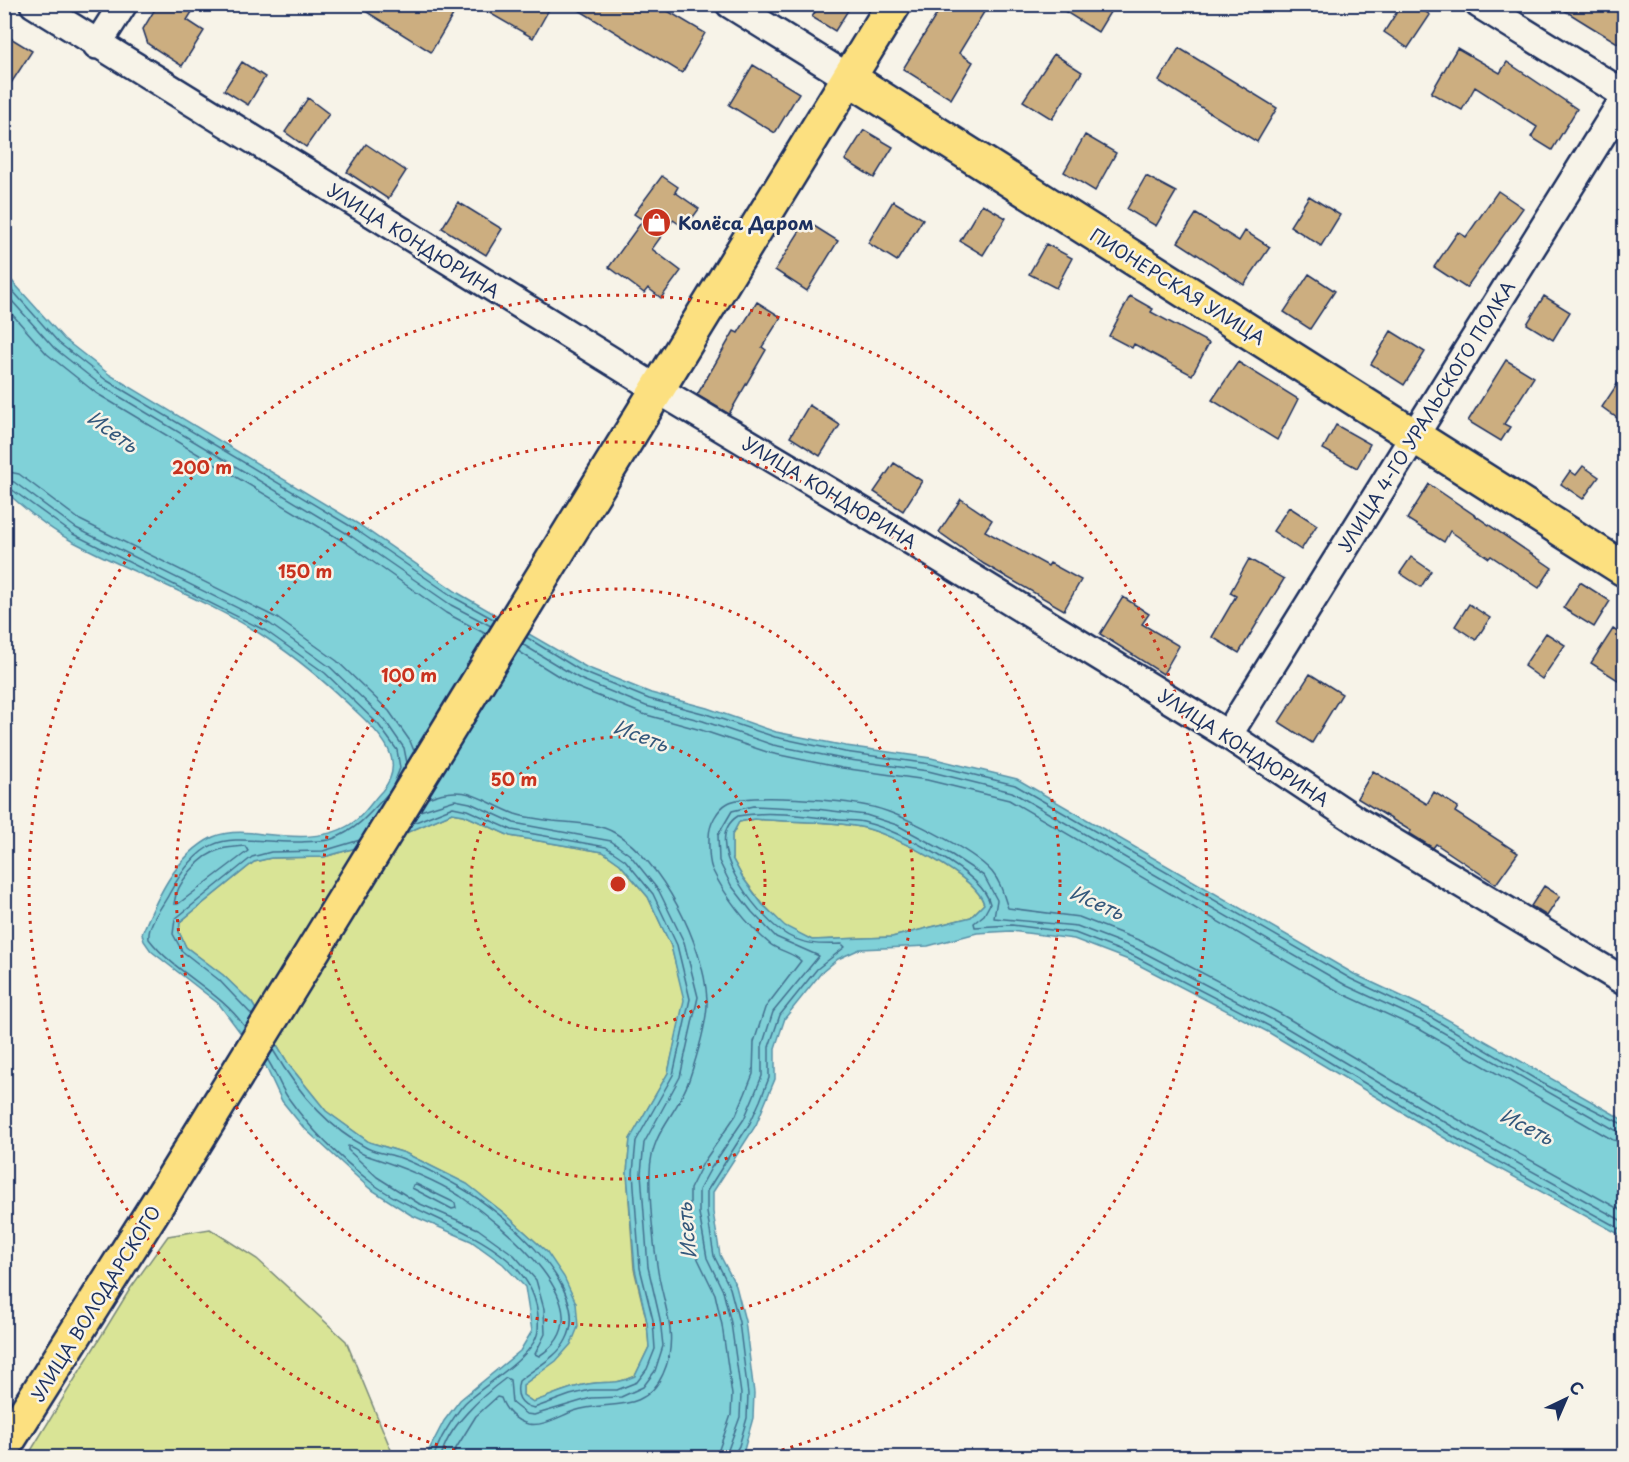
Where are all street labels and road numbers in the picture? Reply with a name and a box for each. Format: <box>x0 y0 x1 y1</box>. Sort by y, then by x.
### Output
street label: УЛИЦА КОНДЮРИНА <box>323 176 506 304</box>
street label: ПИОНЕРСКАЯ УЛИЦА <box>1085 221 1271 351</box>
street label: УЛИЦА 4-ГО УРАЛЬСКОГО ПОЛКА <box>1331 275 1521 557</box>
street label: УЛИЦА КОНДЮРИНА <box>738 429 922 555</box>
street label: УЛИЦА КОНДЮРИНА <box>1153 682 1335 813</box>
street label: УЛИЦА ВОЛОДАРСКОГО <box>24 1200 166 1406</box>

